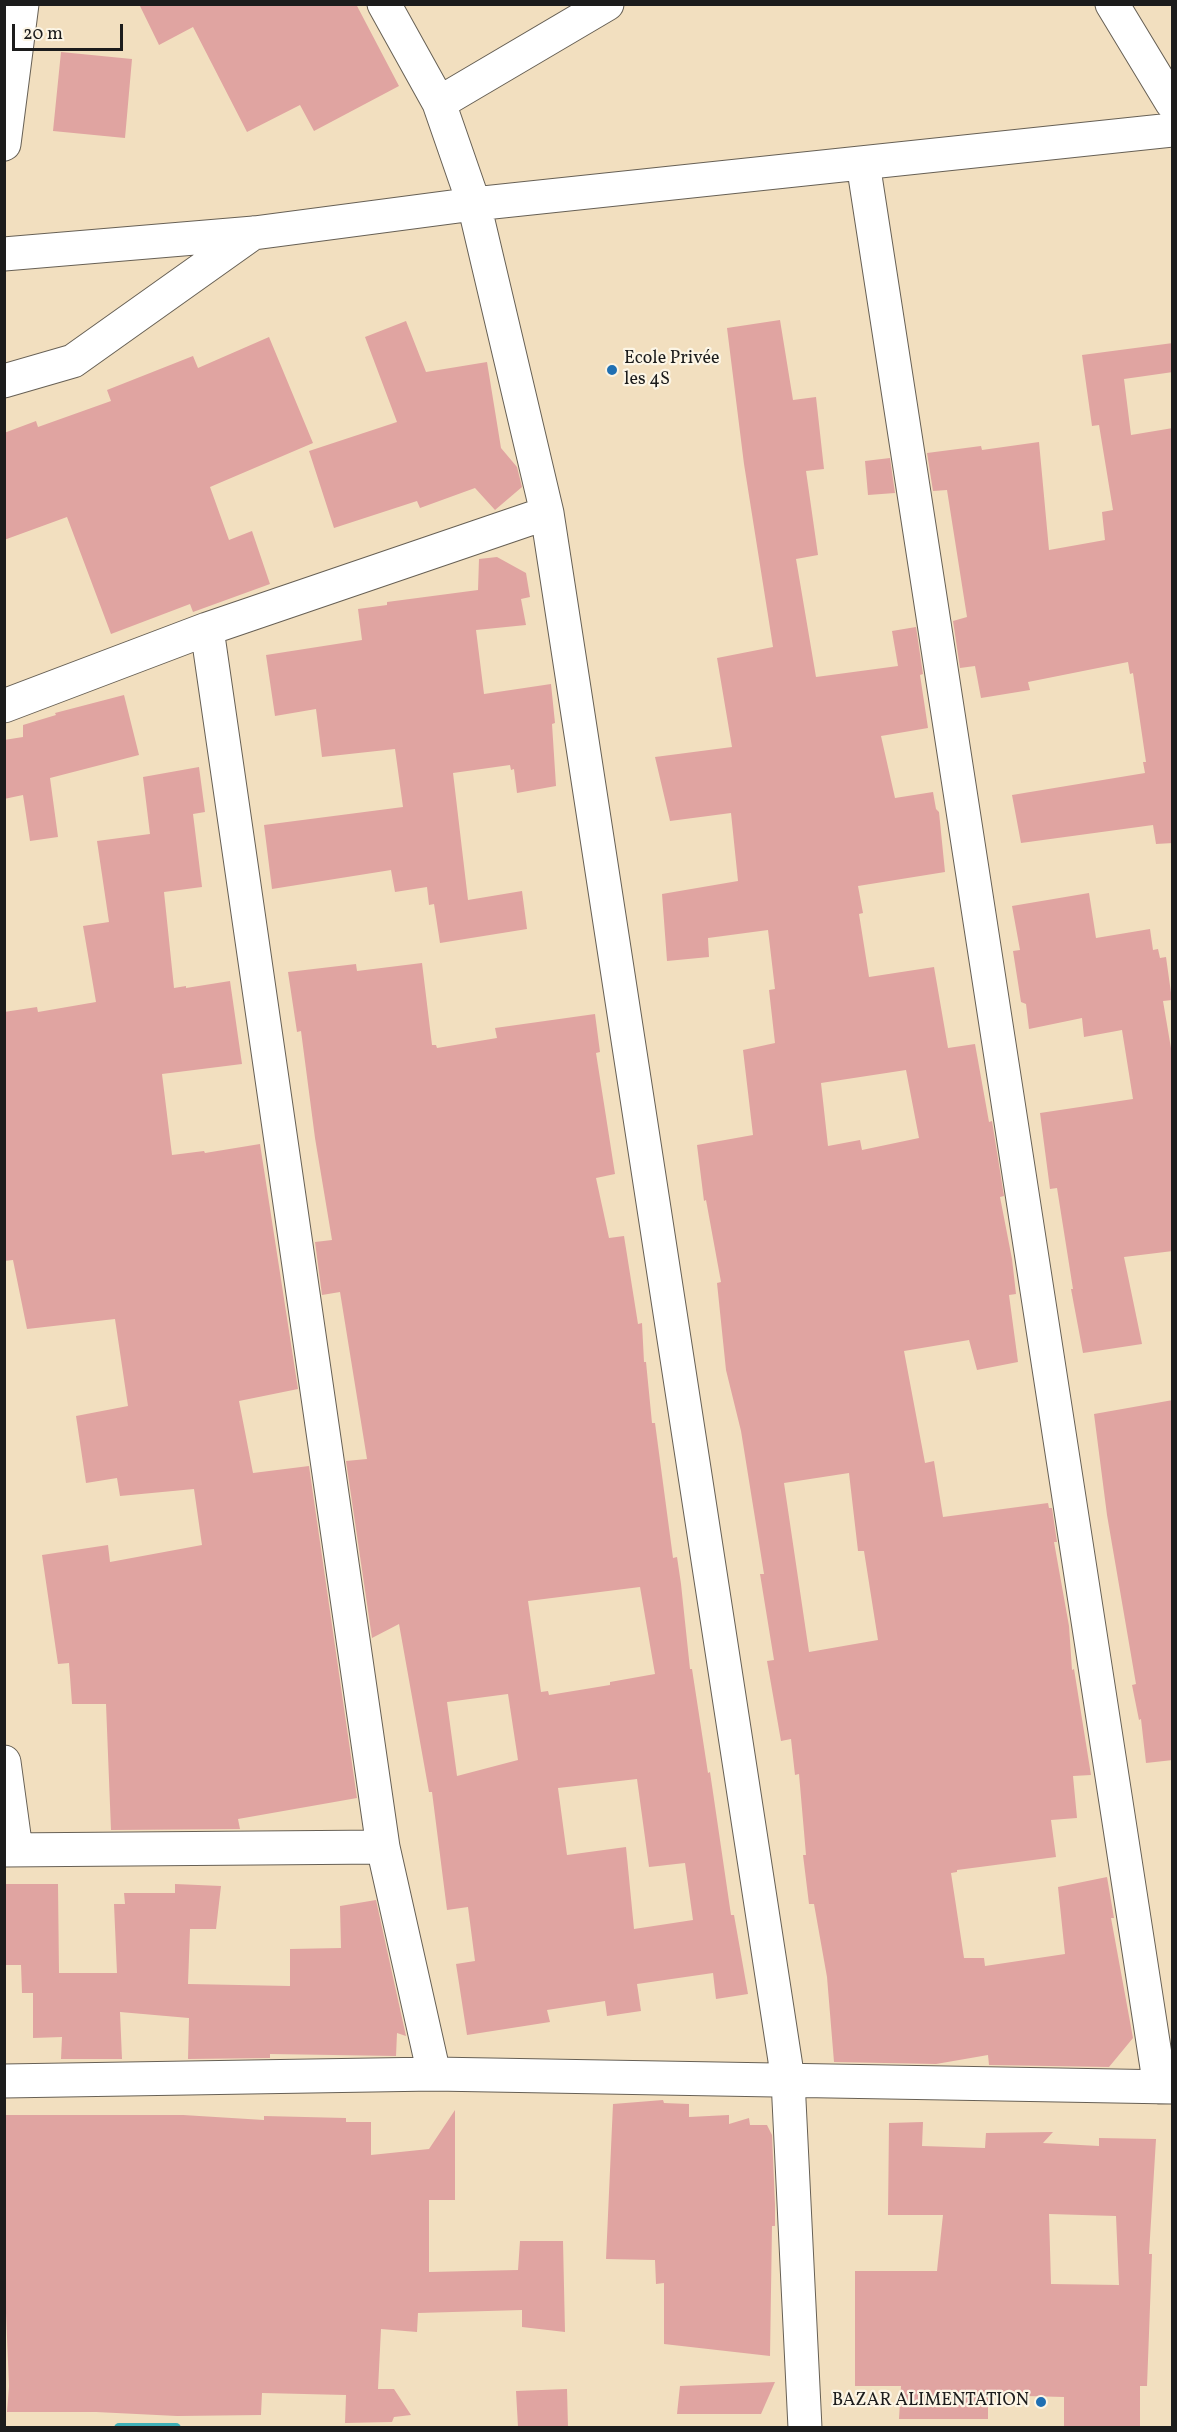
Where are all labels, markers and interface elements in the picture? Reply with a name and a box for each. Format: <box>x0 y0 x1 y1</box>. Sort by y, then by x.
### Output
scale bar <box>15 12 126 50</box>
text: 20 m <box>23 22 63 47</box>
place label: Ecole Privée les 4S <box>624 349 720 392</box>
marker: Ecole Privée les 4S <box>605 363 619 377</box>
place label: BAZAR ALIMENTATION <box>832 2391 1029 2413</box>
marker: BAZAR ALIMENTATION <box>1034 2395 1048 2409</box>

